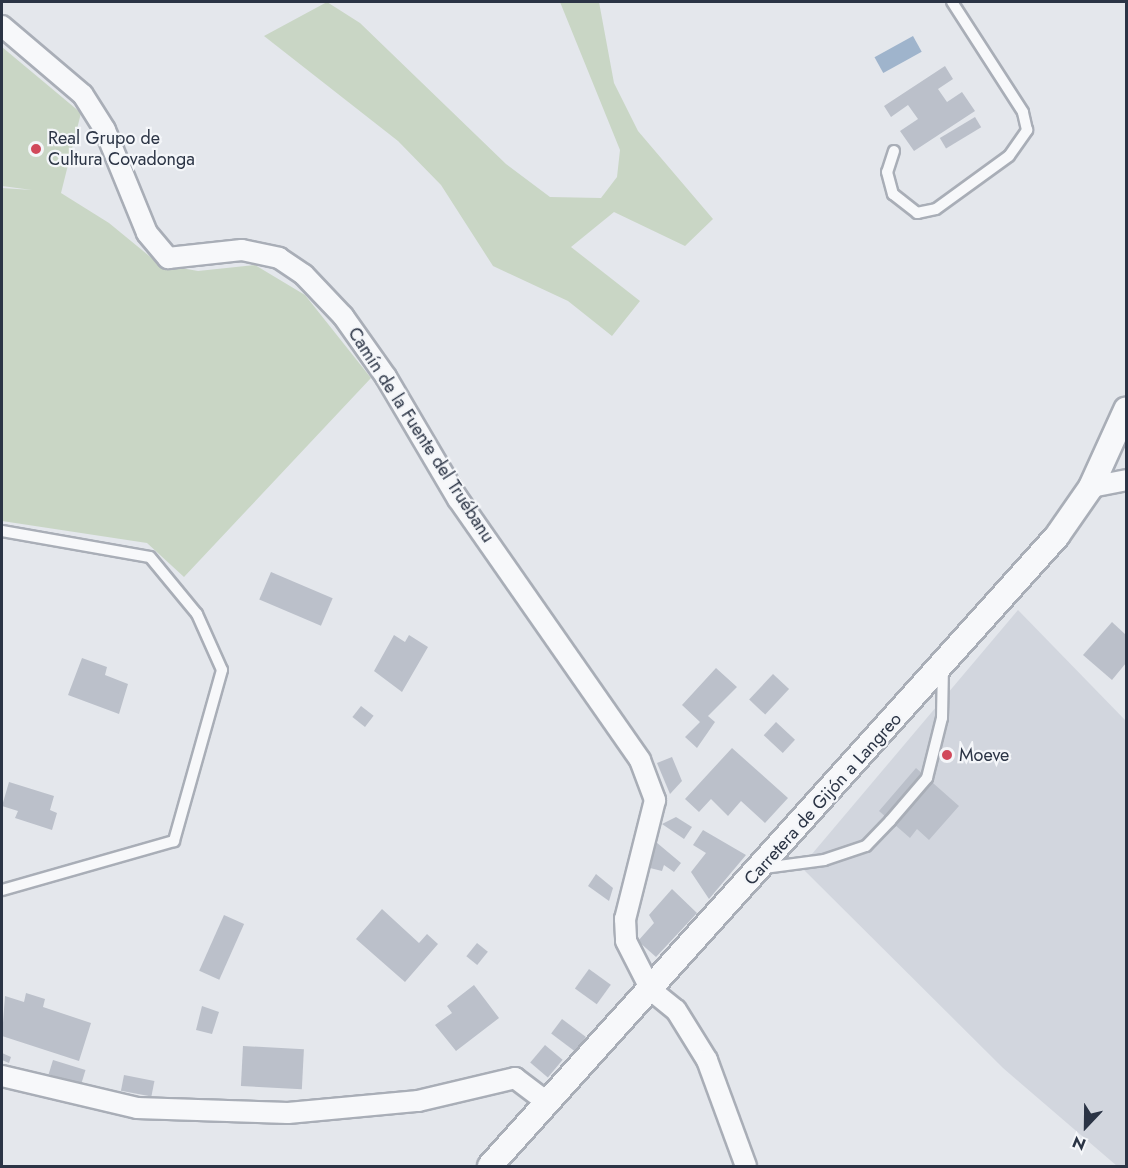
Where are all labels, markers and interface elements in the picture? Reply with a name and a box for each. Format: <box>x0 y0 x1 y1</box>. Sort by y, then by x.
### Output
place label: Real Grupo de Cultura Covadonga <box>48 128 195 170</box>
marker: Real Grupo de Cultura Covadonga <box>29 142 43 156</box>
street label: Camín de la Fuente del Truébanu <box>343 323 499 547</box>
street label: Carretera de Gijón a Langreo <box>740 708 906 890</box>
place label: Moeve <box>959 744 1009 766</box>
marker: Moeve <box>940 748 954 762</box>
north arrow <box>1056 1096 1116 1156</box>
text: N <box>1069 1130 1089 1156</box>

